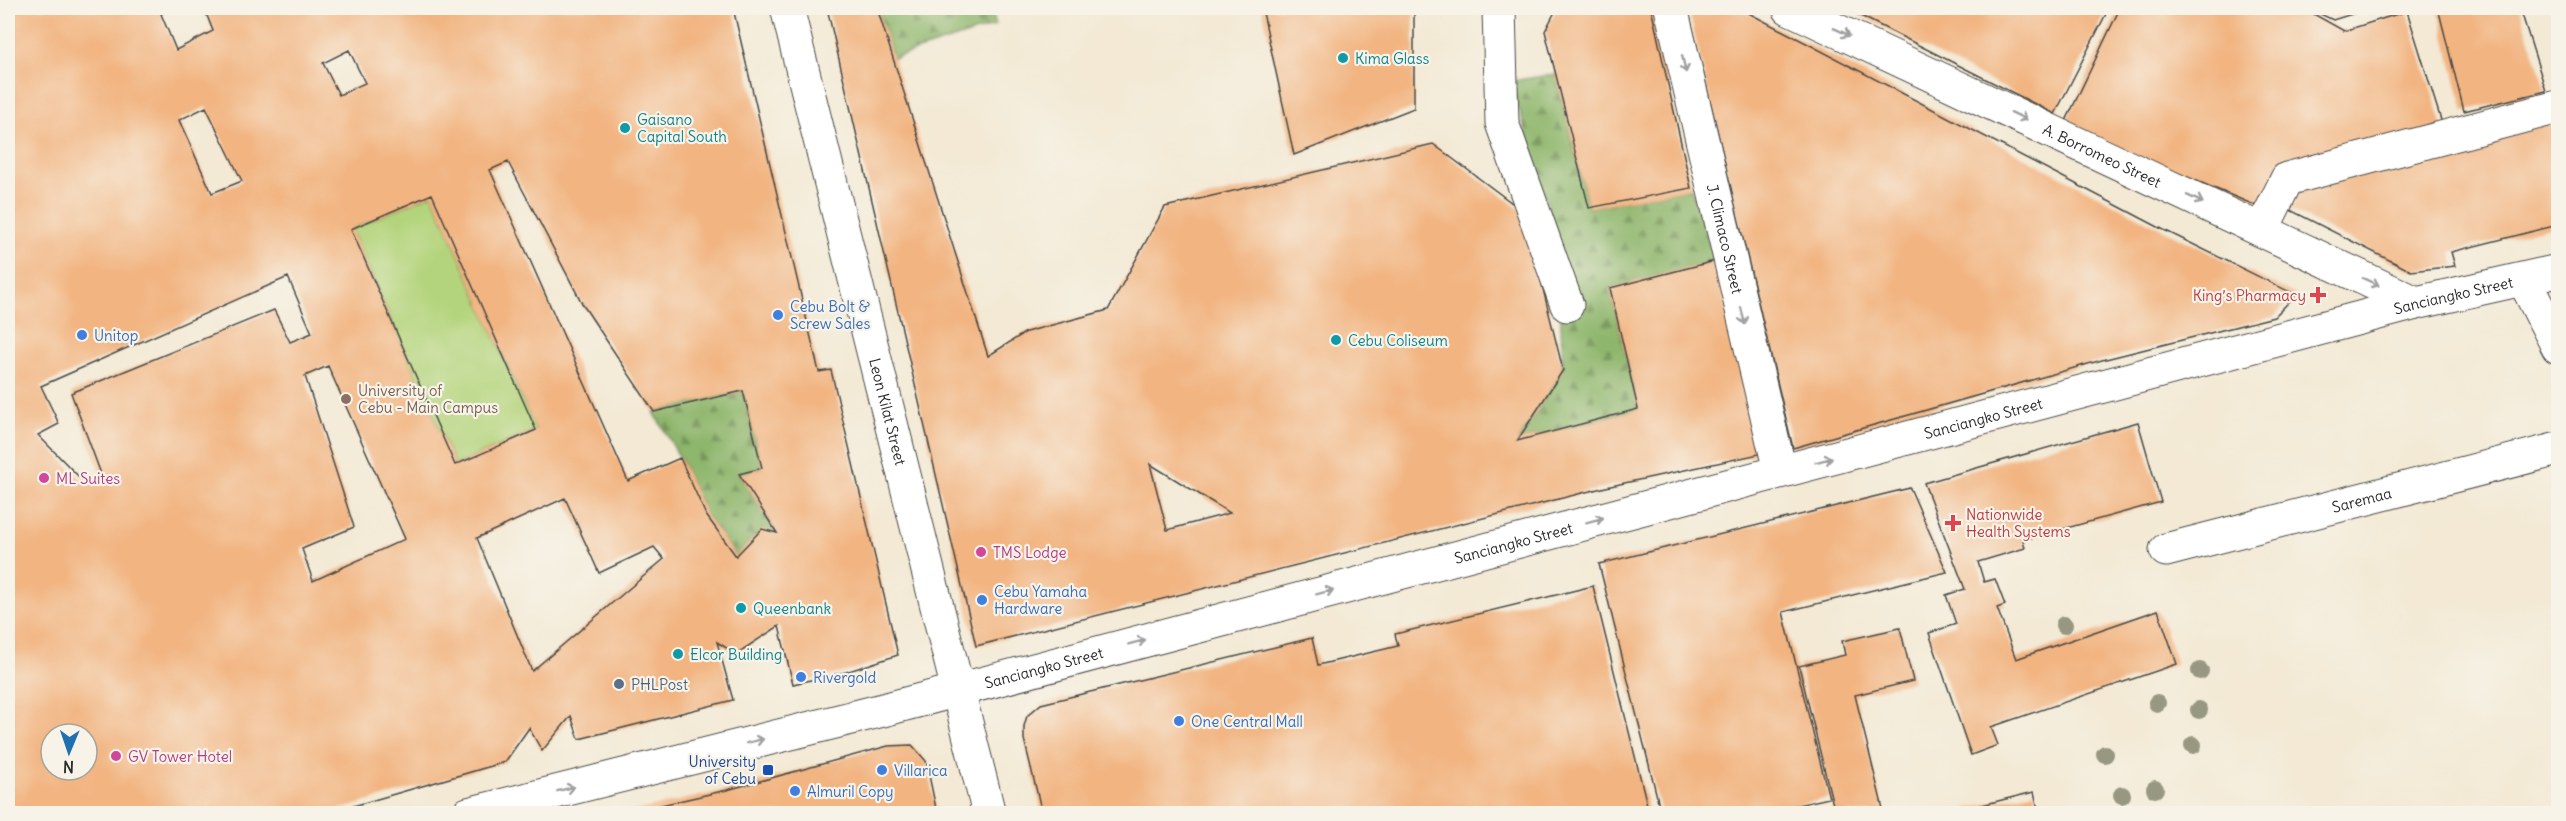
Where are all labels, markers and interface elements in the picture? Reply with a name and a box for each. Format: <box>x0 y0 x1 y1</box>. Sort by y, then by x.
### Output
one-way arrow <box>1833 27 1851 39</box>
place label: Kima Glass <box>1355 49 1430 68</box>
marker: Kima Glass <box>1336 51 1350 65</box>
one-way arrow <box>1679 55 1691 74</box>
place label: Gaisano Capital South <box>637 110 727 146</box>
one-way arrow <box>2009 110 2027 122</box>
street label: A. Borromeo Street <box>2040 119 2164 191</box>
marker: Gaisano Capital South <box>618 121 632 135</box>
street label: J. Climaco Street <box>1703 182 1747 295</box>
one-way arrow <box>2185 193 2203 205</box>
street label: Sanciangko Street <box>2391 272 2515 318</box>
one-way arrow <box>2362 276 2380 288</box>
place label: King’s Pharmacy <box>2193 286 2306 305</box>
marker: King’s Pharmacy <box>2311 288 2325 302</box>
place label: Cebu Bolt & Screw Sales <box>790 297 870 333</box>
one-way arrow <box>1738 306 1750 325</box>
marker: Cebu Bolt & Screw Sales <box>771 308 785 322</box>
place label: Unitop <box>94 326 138 345</box>
marker: Unitop <box>75 328 89 342</box>
place label: Cebu Coliseum <box>1348 331 1448 350</box>
marker: Cebu Coliseum <box>1329 333 1343 347</box>
street label: Leon Kilat Street <box>866 356 911 467</box>
place label: University of Cebu - Main Campus <box>358 381 498 417</box>
marker: University of Cebu - Main Campus <box>339 392 353 406</box>
street label: Sanciangko Street <box>1922 393 2044 443</box>
one-way arrow <box>1814 453 1833 465</box>
place label: ML Suites <box>56 469 120 488</box>
marker: ML Suites <box>37 471 51 485</box>
street label: Saremaa <box>2330 483 2394 516</box>
place label: Nationwide Health Systems <box>1966 505 2071 541</box>
one-way arrow <box>1585 514 1604 526</box>
marker: Nationwide Health Systems <box>1944 514 1962 532</box>
street label: Sanciangko Street <box>1452 518 1575 567</box>
place label: TMS Lodge <box>993 543 1067 562</box>
marker: TMS Lodge <box>974 545 988 559</box>
place label: Cebu Yamaha Hardware <box>994 582 1087 618</box>
one-way arrow <box>1316 586 1335 597</box>
marker: Cebu Yamaha Hardware <box>975 593 989 607</box>
place label: Queenbank <box>753 599 831 618</box>
marker: Queenbank <box>734 601 748 615</box>
one-way arrow <box>1127 636 1146 647</box>
street label: Sanciangko Street <box>982 643 1105 692</box>
place label: Elcor Building <box>690 645 782 664</box>
marker: Elcor Building <box>671 647 685 661</box>
place label: Rivergold <box>813 668 876 687</box>
marker: Rivergold <box>794 670 808 684</box>
place label: PHLPost <box>631 675 688 694</box>
marker: PHLPost <box>612 677 626 691</box>
place label: One Central Mall <box>1191 712 1303 731</box>
marker: One Central Mall <box>1172 714 1186 728</box>
north arrow <box>39 722 99 782</box>
one-way arrow <box>745 735 764 747</box>
place label: GV Tower Hotel <box>128 747 232 766</box>
marker: GV Tower Hotel <box>109 749 123 763</box>
place label: University of Cebu <box>689 752 756 788</box>
text: N <box>63 757 74 777</box>
place label: Villarica <box>894 761 948 780</box>
marker: University of Cebu <box>761 763 775 777</box>
marker: Villarica <box>875 763 889 777</box>
one-way arrow <box>556 782 575 794</box>
place label: Almuril Copy <box>807 782 893 801</box>
marker: Almuril Copy <box>788 784 802 798</box>

